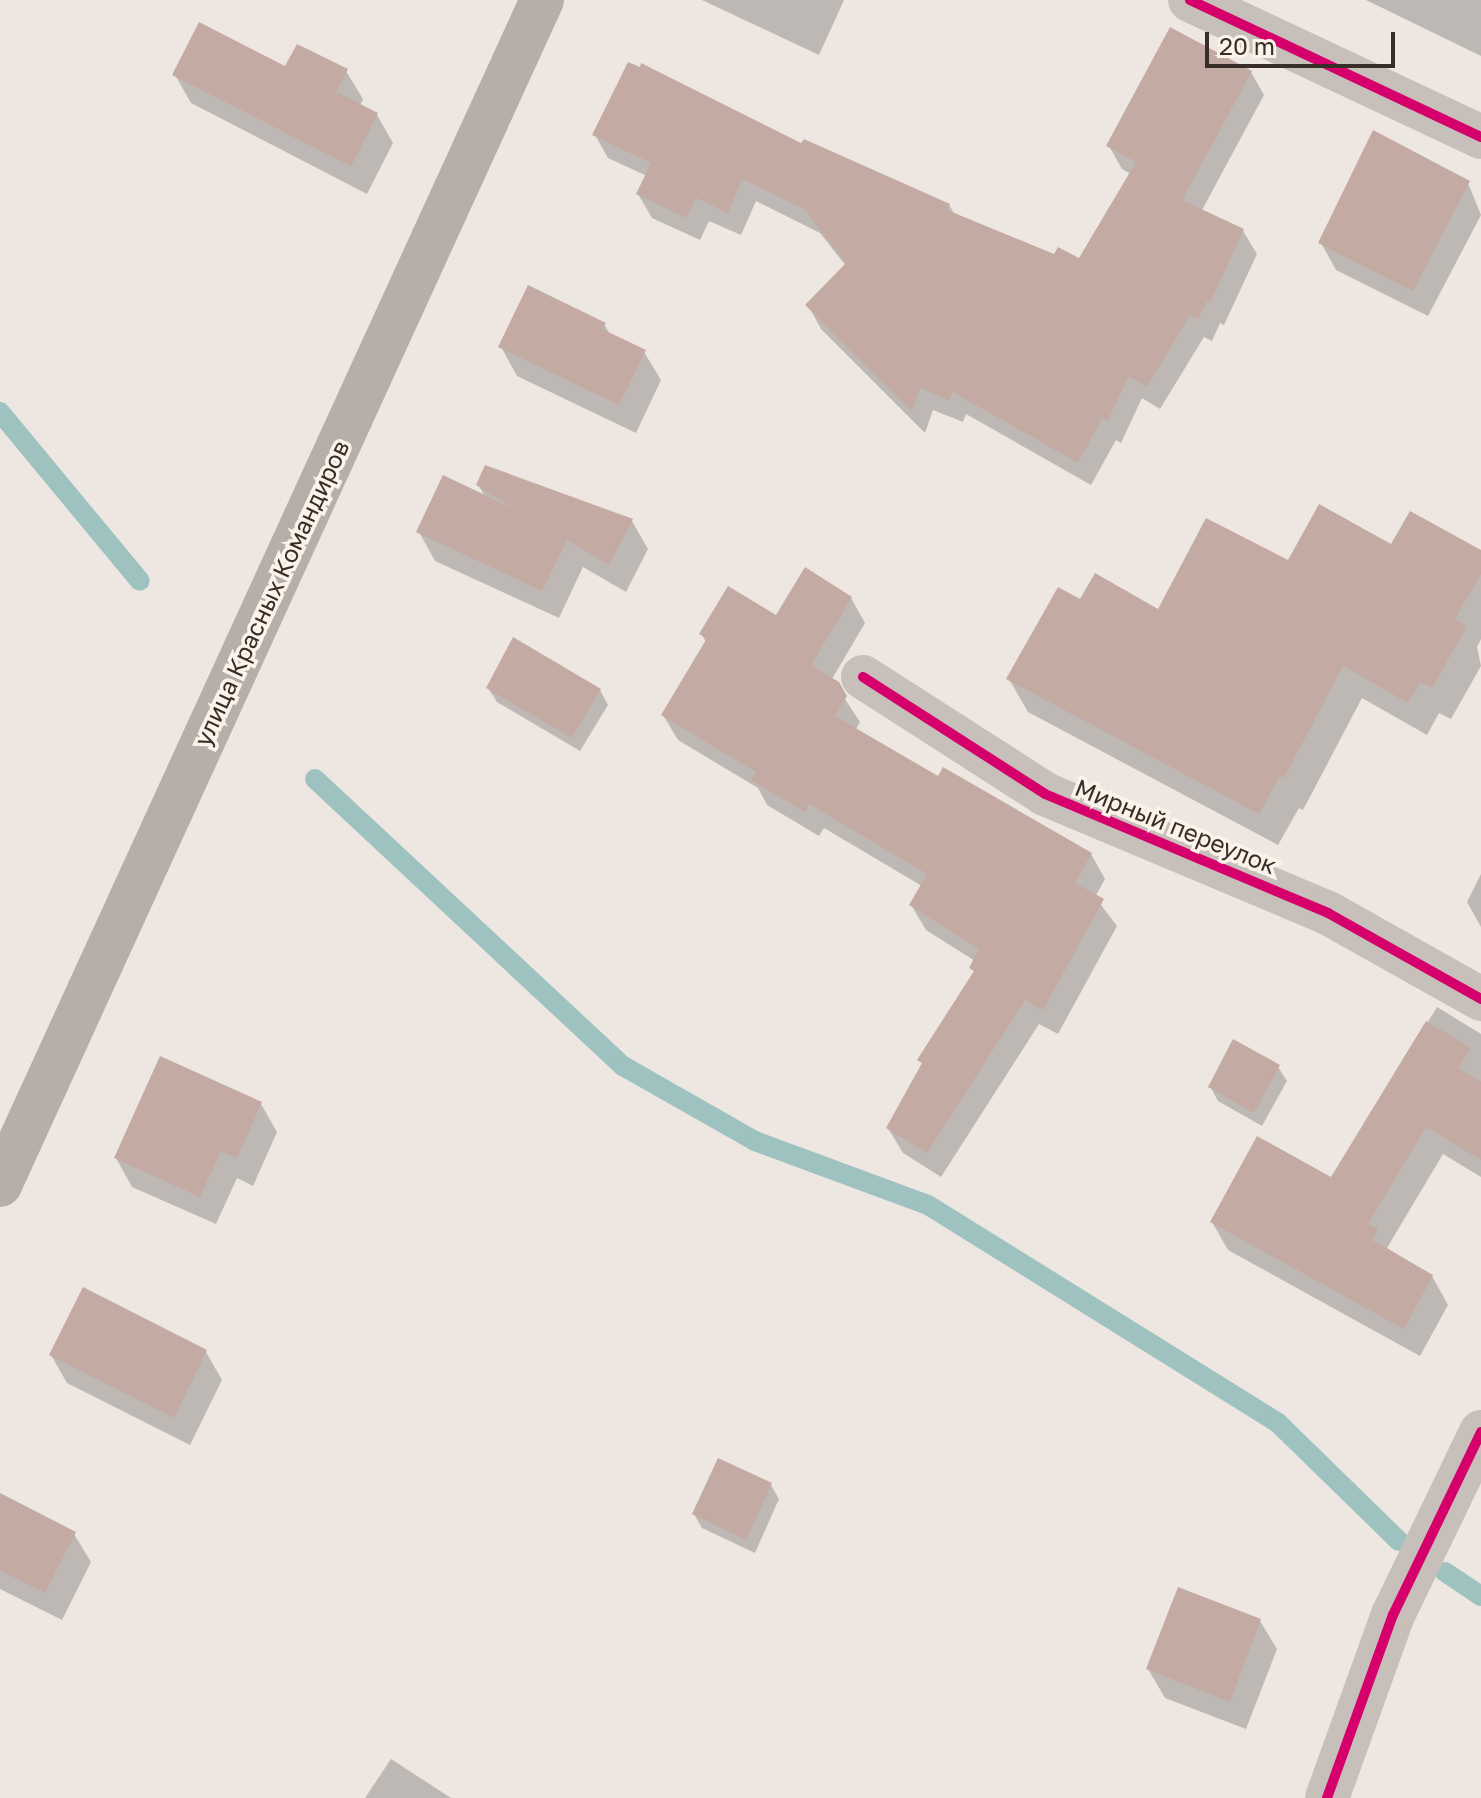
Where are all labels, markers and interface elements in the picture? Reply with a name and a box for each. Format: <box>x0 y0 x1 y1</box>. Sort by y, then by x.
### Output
scale bar <box>1209 16 1399 66</box>
text: 20 m <box>1219 31 1275 60</box>
street label: улица Красных Командиров <box>187 436 355 750</box>
street label: Мирный переулок <box>1071 772 1281 880</box>

